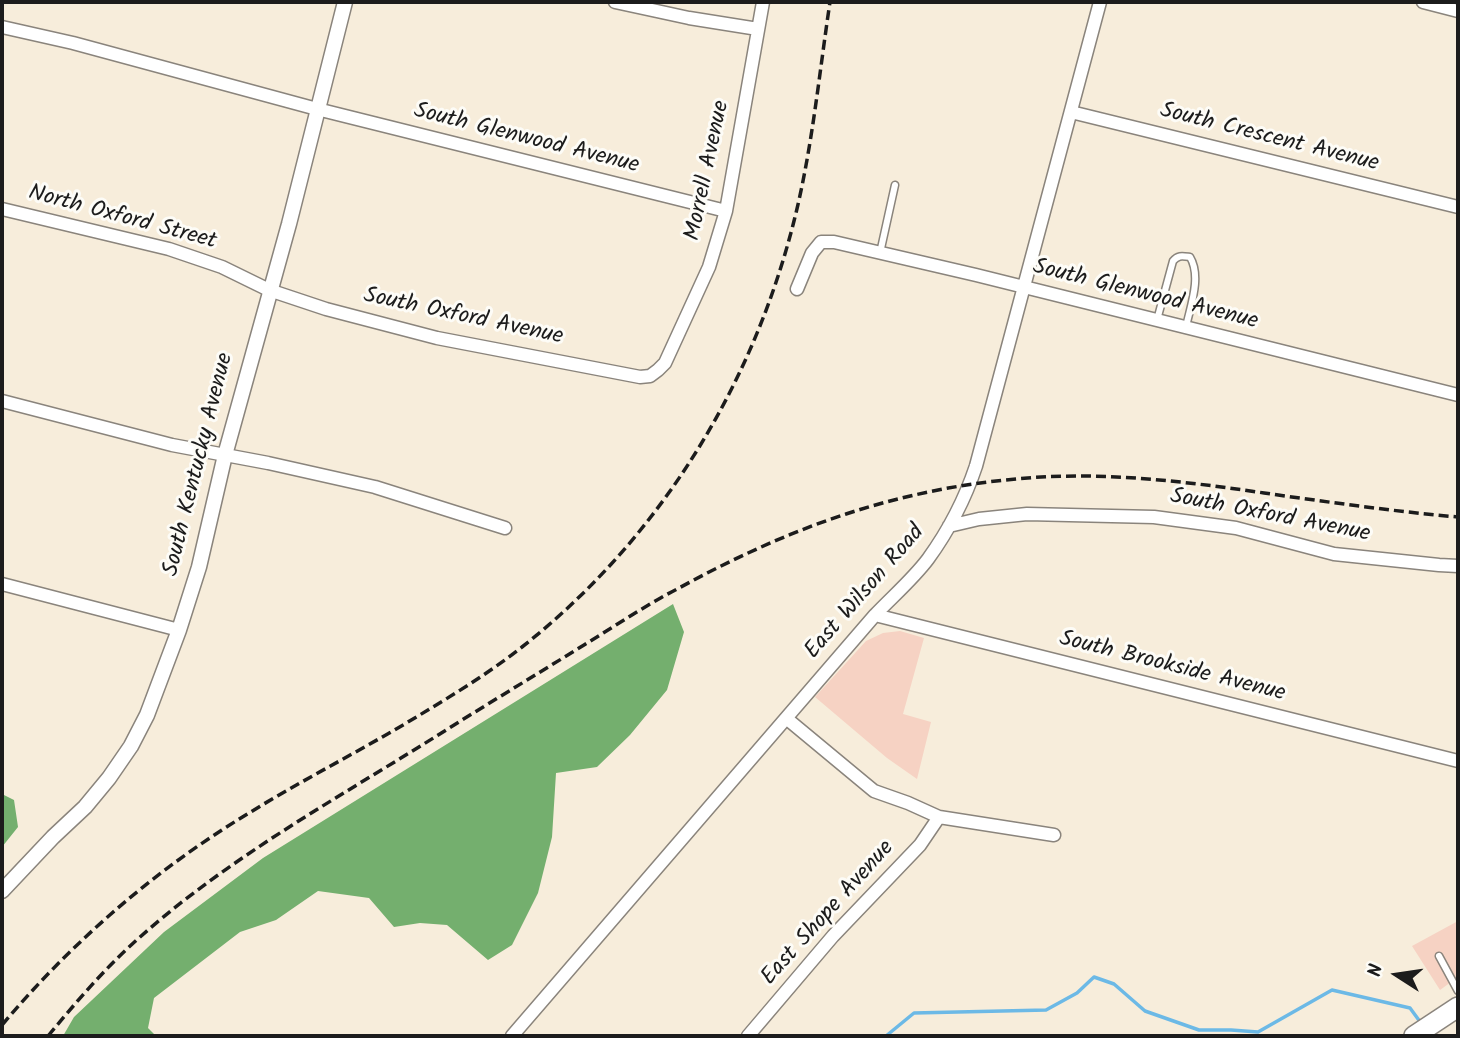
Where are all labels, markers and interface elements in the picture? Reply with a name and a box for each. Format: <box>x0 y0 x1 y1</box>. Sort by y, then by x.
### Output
street label: South Crescent Avenue <box>1157 98 1381 180</box>
street label: South Glenwood Avenue <box>411 99 641 181</box>
street label: Morrell Avenue <box>681 99 737 243</box>
street label: North Oxford Street <box>25 181 219 257</box>
street label: South Glenwood Avenue <box>1030 255 1260 337</box>
street label: South Oxford Avenue <box>361 283 565 353</box>
street label: South Kentucky Avenue <box>159 351 241 579</box>
street label: South Oxford Avenue <box>1168 484 1372 550</box>
street label: East Wilson Road <box>800 520 932 666</box>
street label: South Brookside Avenue <box>1056 627 1288 709</box>
street label: East Shope Avenue <box>757 836 901 992</box>
north arrow <box>1362 940 1432 1010</box>
text: N <box>1361 962 1392 980</box>

